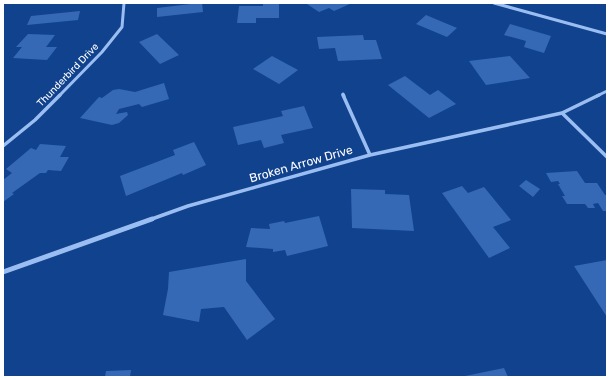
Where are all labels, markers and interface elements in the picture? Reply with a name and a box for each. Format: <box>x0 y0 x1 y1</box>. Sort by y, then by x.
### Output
street label: Thunderbird Drive <box>35 40 102 109</box>
street label: Broken Arrow Drive <box>248 142 355 185</box>

